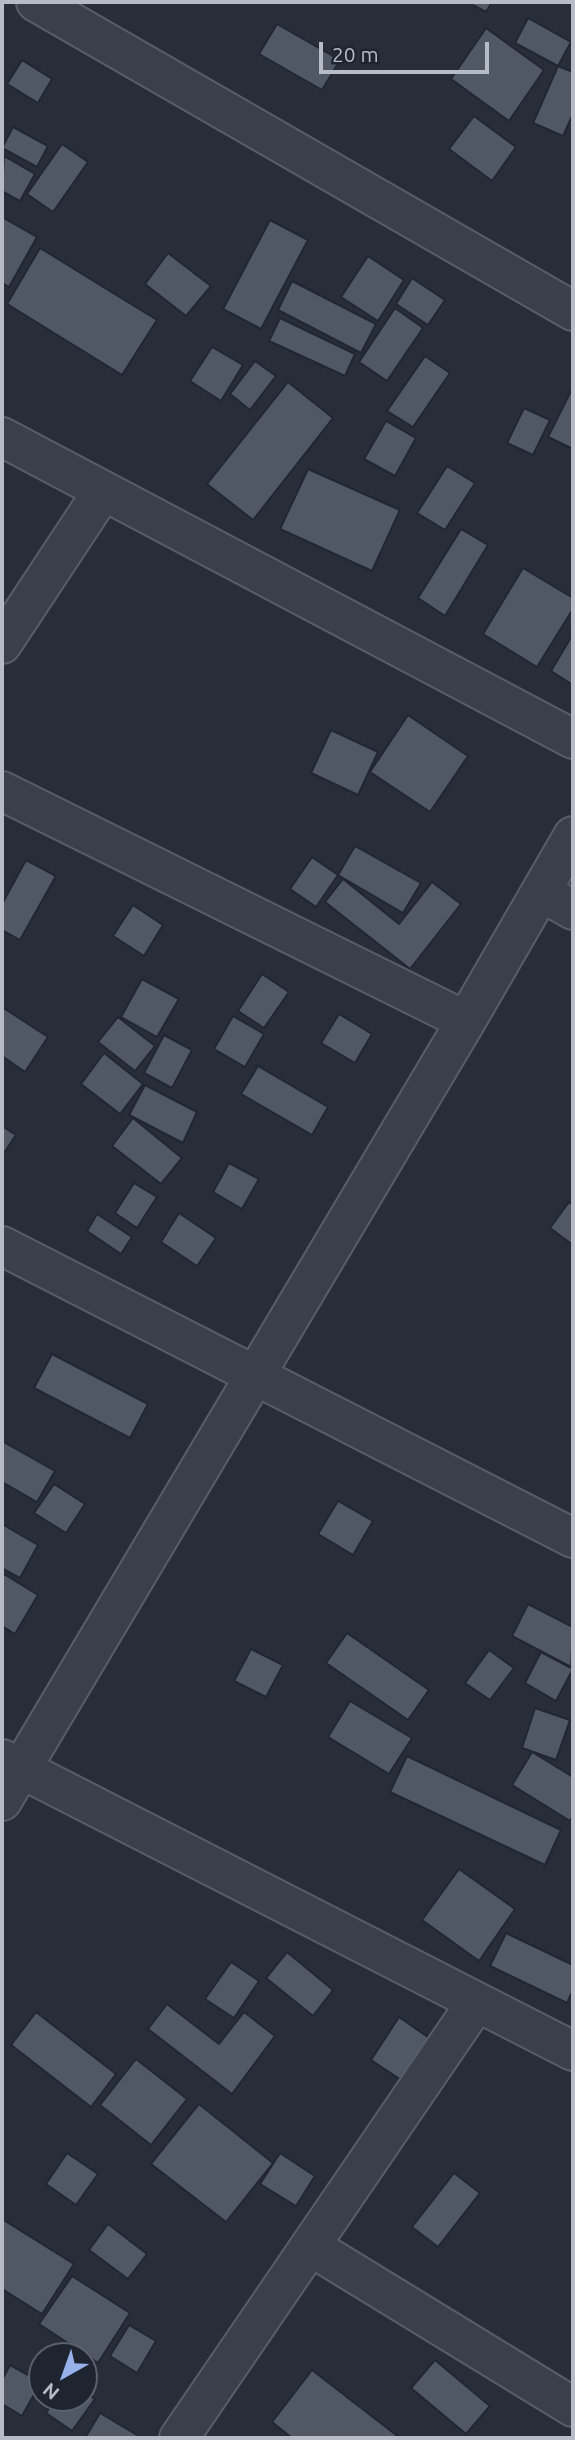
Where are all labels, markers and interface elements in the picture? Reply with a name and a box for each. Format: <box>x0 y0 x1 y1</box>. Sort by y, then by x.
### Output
scale bar <box>323 28 493 72</box>
text: 20 m <box>332 42 379 66</box>
north arrow <box>28 2342 98 2412</box>
text: N <box>38 2379 63 2405</box>

